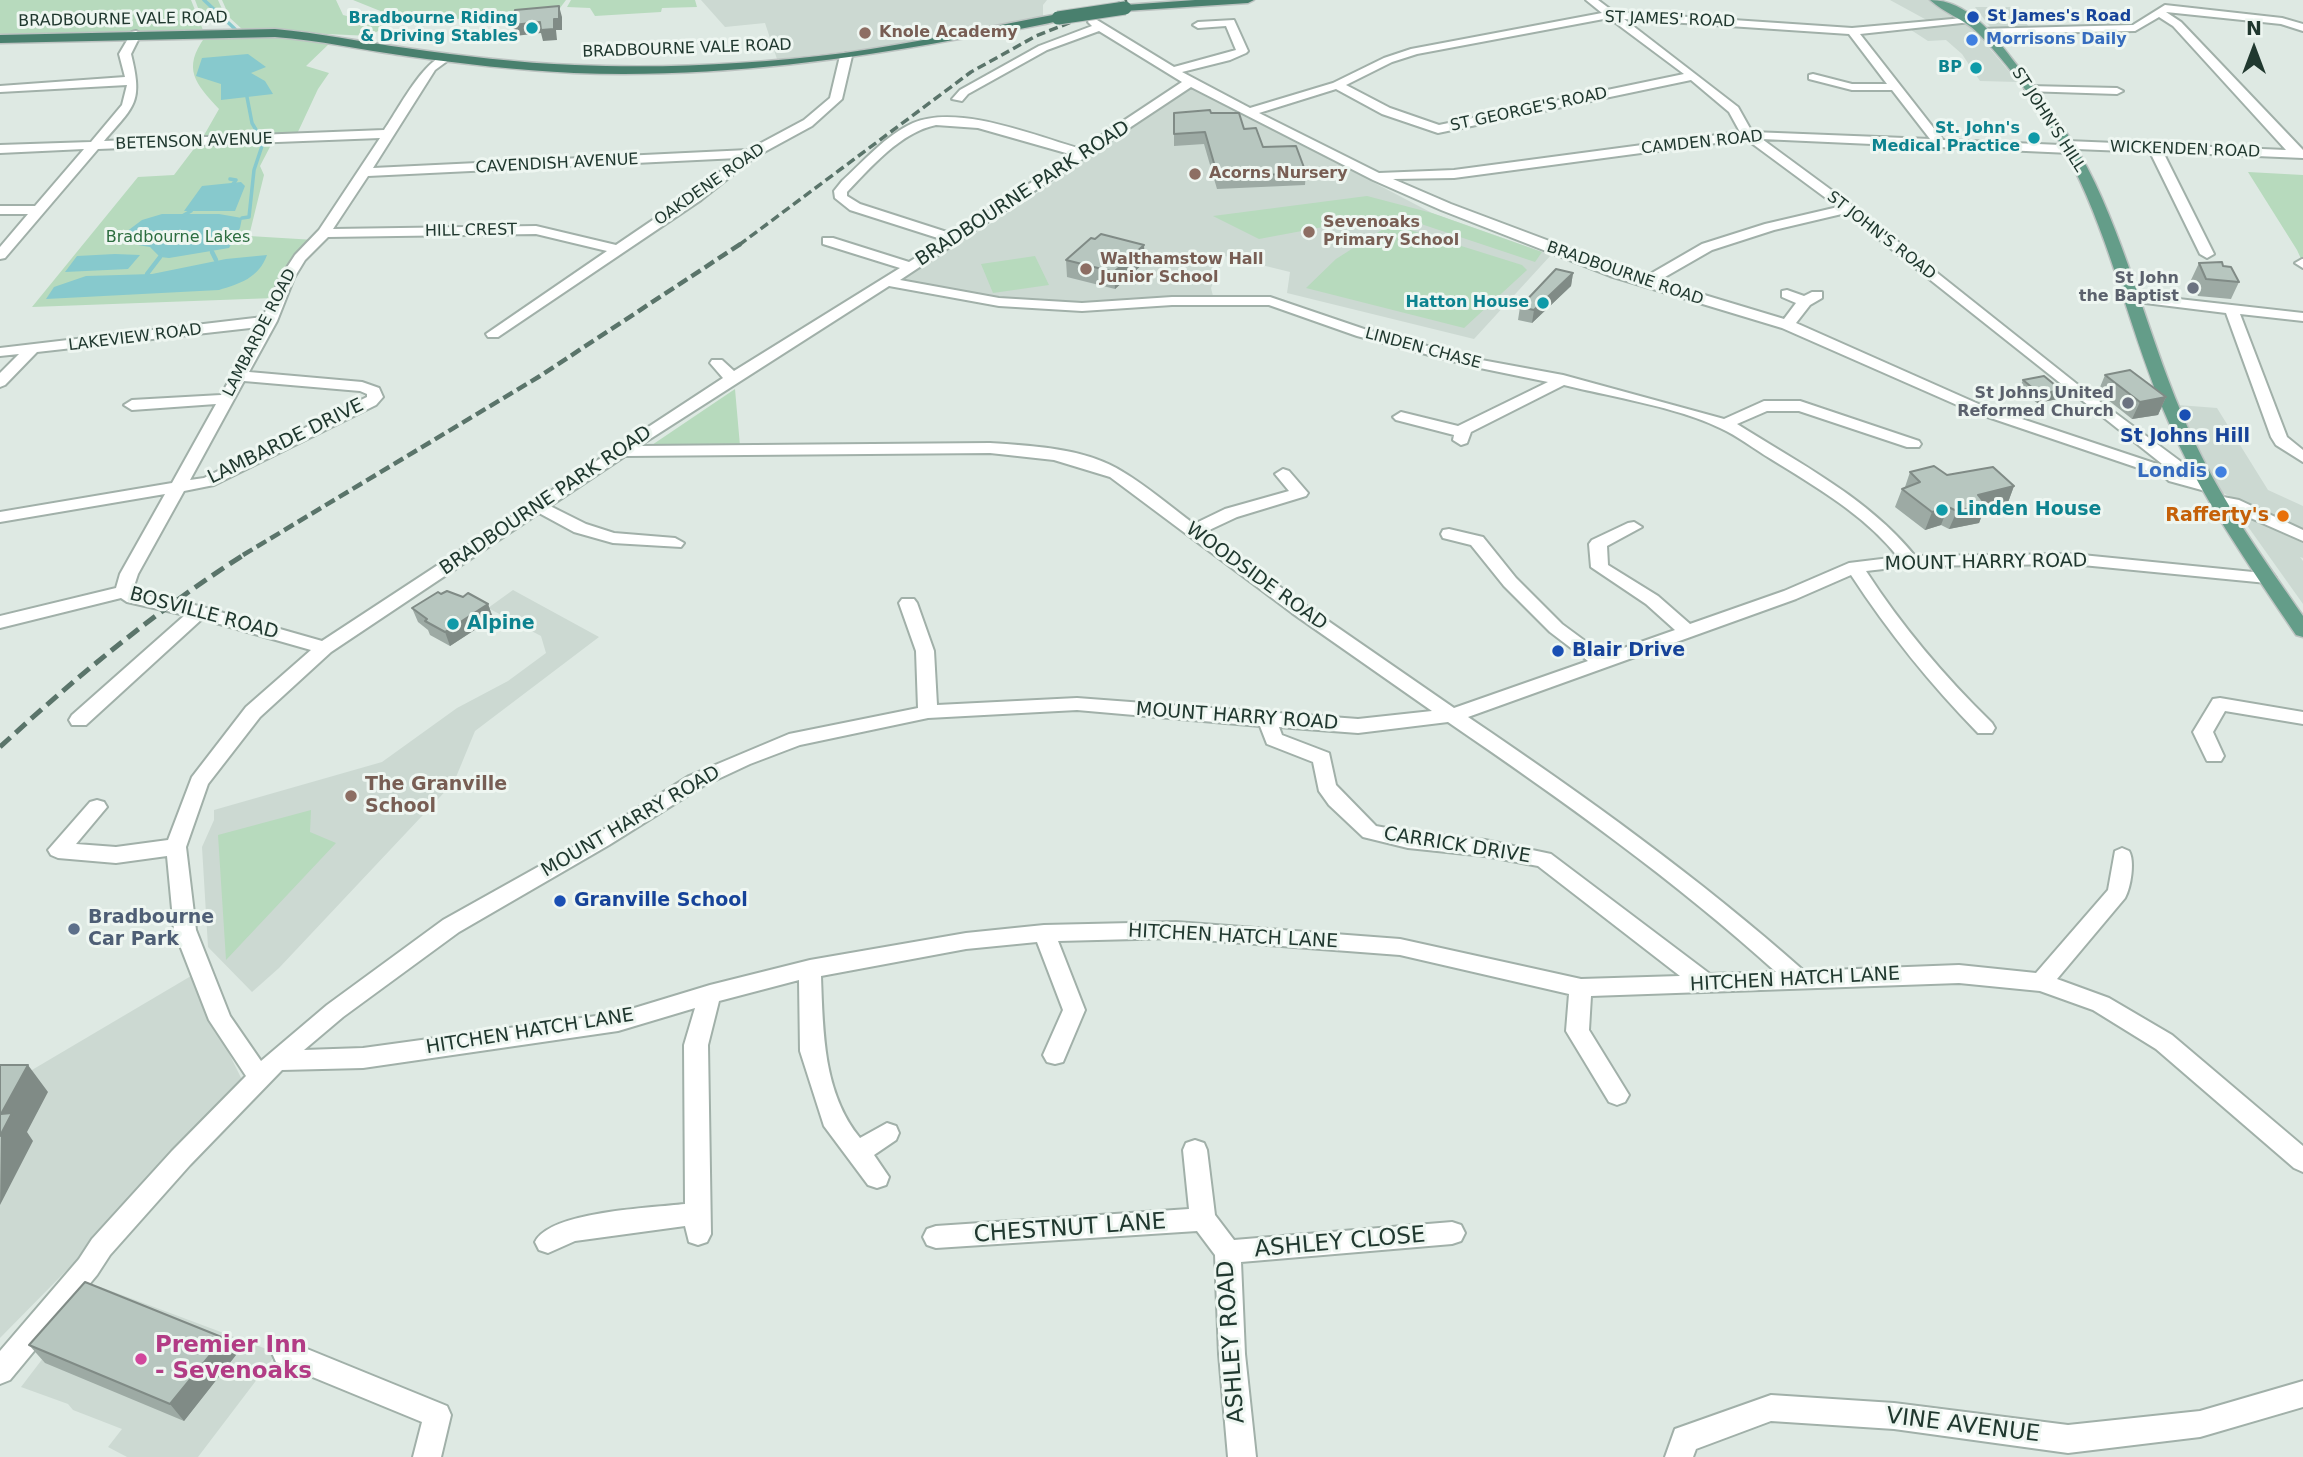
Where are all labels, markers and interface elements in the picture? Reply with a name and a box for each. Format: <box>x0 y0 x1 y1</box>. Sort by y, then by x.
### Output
place label: St James's Road <box>1987 7 2131 27</box>
street label: ST JAMES' ROAD <box>1604 8 1736 32</box>
street label: BRADBOURNE VALE ROAD <box>18 9 228 31</box>
place label: Bradbourne Riding & Driving Stables <box>349 9 518 47</box>
marker: St James's Road <box>1965 9 1981 25</box>
north arrow <box>2219 14 2289 84</box>
text: N <box>2246 17 2262 39</box>
marker: Bradbourne Riding & Driving Stables <box>524 20 540 36</box>
place label: Knole Academy <box>879 23 1018 43</box>
marker: Knole Academy <box>857 25 873 41</box>
place label: Morrisons Daily <box>1986 30 2127 50</box>
marker: Morrisons Daily <box>1964 32 1980 48</box>
street label: BRADBOURNE VALE ROAD <box>582 36 792 62</box>
place label: BP <box>1938 58 1962 78</box>
marker: BP <box>1968 60 1984 76</box>
street label: ST JOHN'S HILL <box>2007 64 2089 176</box>
street label: ST GEORGE'S ROAD <box>1449 84 1609 136</box>
street label: BRADBOURNE PARK ROAD <box>912 116 1134 272</box>
place label: St. John's Medical Practice <box>1872 119 2020 157</box>
street label: CAMDEN ROAD <box>1640 127 1764 159</box>
street label: BETENSON AVENUE <box>115 130 273 154</box>
marker: St. John's Medical Practice <box>2026 130 2042 146</box>
street label: WICKENDEN ROAD <box>2109 138 2261 162</box>
street label: OAKDENE ROAD <box>651 140 769 230</box>
street label: CAVENDISH AVENUE <box>475 150 639 178</box>
place label: Acorns Nursery <box>1209 164 1348 184</box>
marker: Acorns Nursery <box>1187 166 1203 182</box>
street label: ST JOHN'S ROAD <box>1823 188 1939 284</box>
place label: Sevenoaks Primary School <box>1323 213 1459 251</box>
street label: HILL CREST <box>425 221 517 241</box>
marker: Sevenoaks Primary School <box>1301 224 1317 240</box>
park label: Bradbourne Lakes <box>106 228 250 248</box>
street label: BRADBOURNE ROAD <box>1544 238 1706 310</box>
place label: Walthamstow Hall Junior School <box>1100 250 1264 288</box>
marker: Walthamstow Hall Junior School <box>1078 261 1094 277</box>
street label: LAMBARDE ROAD <box>219 266 301 400</box>
place label: St John the Baptist <box>2079 269 2179 307</box>
marker: St John the Baptist <box>2185 280 2201 296</box>
place label: Hatton House <box>1405 293 1529 313</box>
marker: Hatton House <box>1535 295 1551 311</box>
street label: LAKEVIEW ROAD <box>67 320 203 356</box>
street label: LINDEN CHASE <box>1363 324 1483 374</box>
place label: St Johns United Reformed Church <box>1957 384 2114 422</box>
street label: LAMBARDE DRIVE <box>204 394 368 490</box>
marker: St Johns United Reformed Church <box>2120 395 2136 411</box>
marker: St Johns Hill <box>2177 407 2193 423</box>
street label: BRADBOURNE PARK ROAD <box>436 422 656 580</box>
place label: St Johns Hill <box>2120 426 2250 448</box>
place label: Londis <box>2137 461 2207 483</box>
marker: Londis <box>2213 464 2229 480</box>
place label: Linden House <box>1956 499 2101 521</box>
marker: Linden House <box>1934 502 1950 518</box>
place label: Rafferty's <box>2165 505 2269 527</box>
marker: Rafferty's <box>2275 508 2291 524</box>
street label: WOODSIDE ROAD <box>1181 518 1331 636</box>
street label: MOUNT HARRY ROAD <box>1884 550 2088 576</box>
street label: BOSVILLE ROAD <box>127 583 281 645</box>
place label: Alpine <box>467 613 535 635</box>
marker: Alpine <box>445 616 461 632</box>
place label: Blair Drive <box>1572 640 1685 662</box>
marker: Blair Drive <box>1550 643 1566 659</box>
street label: MOUNT HARRY ROAD <box>1135 699 1339 735</box>
street label: MOUNT HARRY ROAD <box>538 761 724 883</box>
place label: The Granville School <box>365 774 507 818</box>
marker: The Granville School <box>343 788 359 804</box>
street label: CARRICK DRIVE <box>1382 823 1532 869</box>
place label: Granville School <box>574 890 748 912</box>
marker: Granville School <box>552 893 568 909</box>
place label: Bradbourne Car Park <box>88 907 214 951</box>
street label: HITCHEN HATCH LANE <box>1127 920 1339 954</box>
marker: Bradbourne Car Park <box>66 921 82 937</box>
street label: HITCHEN HATCH LANE <box>1689 963 1901 997</box>
street label: HITCHEN HATCH LANE <box>424 1004 636 1060</box>
street label: CHESTNUT LANE <box>973 1209 1167 1249</box>
street label: ASHLEY CLOSE <box>1253 1222 1427 1264</box>
street label: ASHLEY ROAD <box>1213 1260 1251 1424</box>
place label: Premier Inn - Sevenoaks <box>155 1332 312 1386</box>
marker: Premier Inn - Sevenoaks <box>133 1351 149 1367</box>
street label: VINE AVENUE <box>1885 1403 2041 1449</box>

